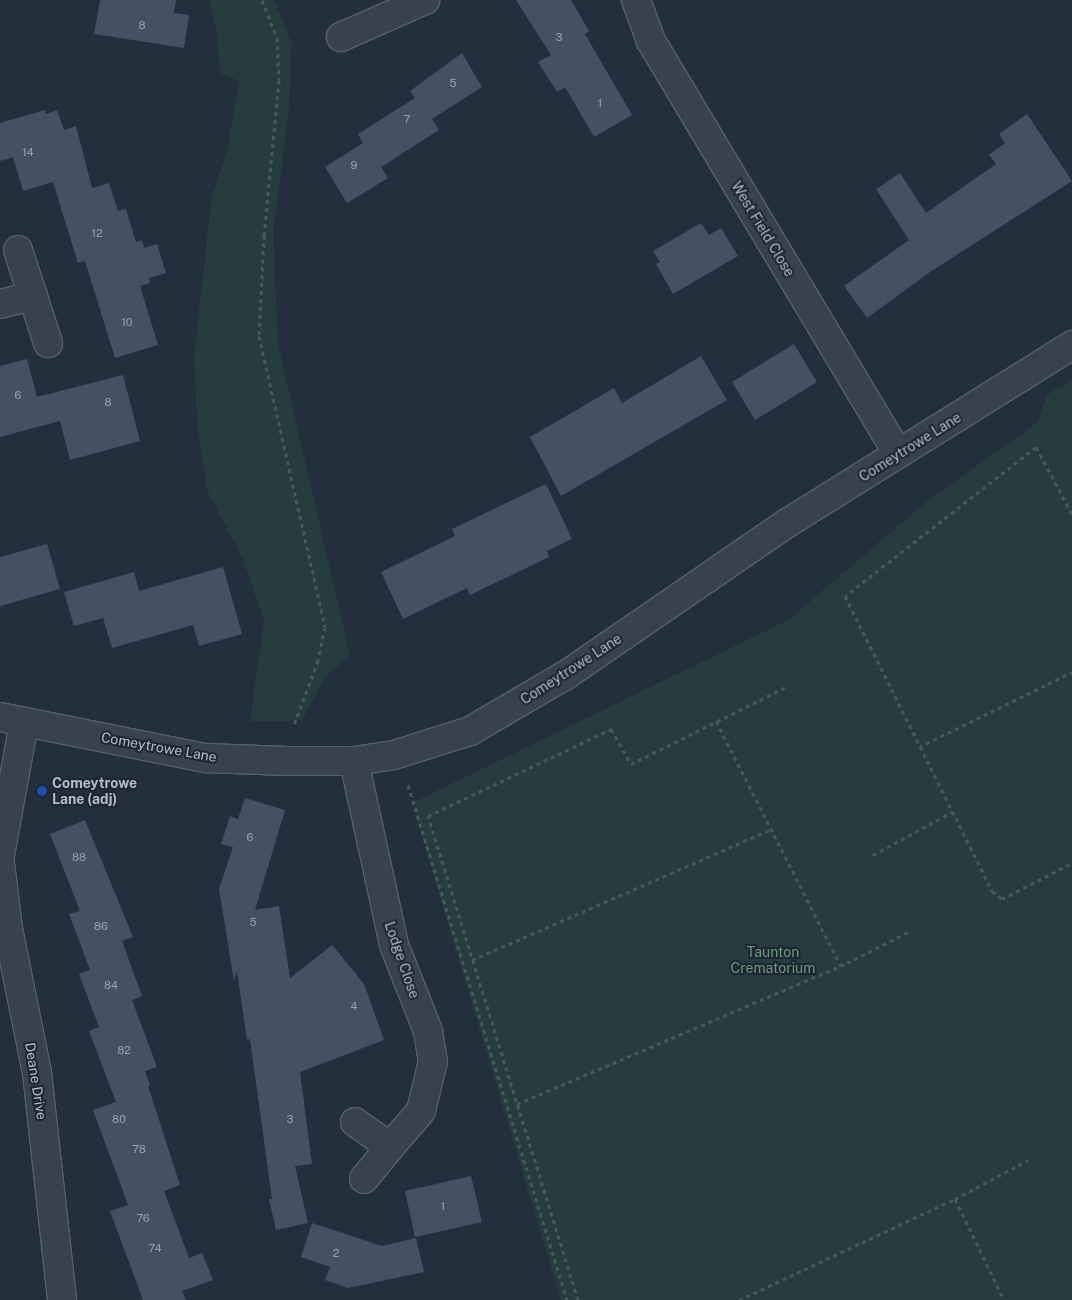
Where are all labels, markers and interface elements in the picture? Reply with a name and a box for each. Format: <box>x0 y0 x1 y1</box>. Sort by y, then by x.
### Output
house number: 8 <box>138 18 146 32</box>
house number: 3 <box>556 30 562 44</box>
house number: 5 <box>449 76 457 90</box>
house number: 1 <box>598 96 602 110</box>
house number: 7 <box>404 112 410 126</box>
house number: 14 <box>22 145 34 159</box>
house number: 9 <box>351 158 357 172</box>
street label: West Field Close <box>728 178 798 280</box>
house number: 12 <box>91 226 103 240</box>
house number: 10 <box>121 315 133 329</box>
house number: 6 <box>15 388 21 402</box>
house number: 8 <box>104 395 112 409</box>
street label: Comeytrowe Lane <box>856 409 964 485</box>
street label: Comeytrowe Lane <box>517 630 625 708</box>
street label: Comeytrowe Lane <box>100 729 218 765</box>
place label: Comeytrowe Lane (adj) <box>52 775 137 808</box>
marker: Comeytrowe Lane (adj) <box>36 785 48 797</box>
house number: 6 <box>247 830 253 844</box>
house number: 88 <box>72 850 86 864</box>
house number: 5 <box>249 915 257 929</box>
house number: 86 <box>94 919 108 933</box>
street label: Lodge Close <box>381 919 423 1001</box>
park label: Taunton Crematorium <box>731 944 815 976</box>
house number: 84 <box>104 978 118 992</box>
house number: 4 <box>351 999 357 1013</box>
street label: Deane Drive <box>22 1041 50 1121</box>
house number: 82 <box>117 1043 131 1057</box>
house number: 80 <box>112 1112 126 1126</box>
house number: 3 <box>287 1112 293 1126</box>
house number: 78 <box>132 1142 146 1156</box>
house number: 1 <box>441 1199 445 1213</box>
house number: 76 <box>136 1211 150 1225</box>
house number: 74 <box>148 1241 162 1255</box>
house number: 2 <box>333 1246 339 1260</box>

